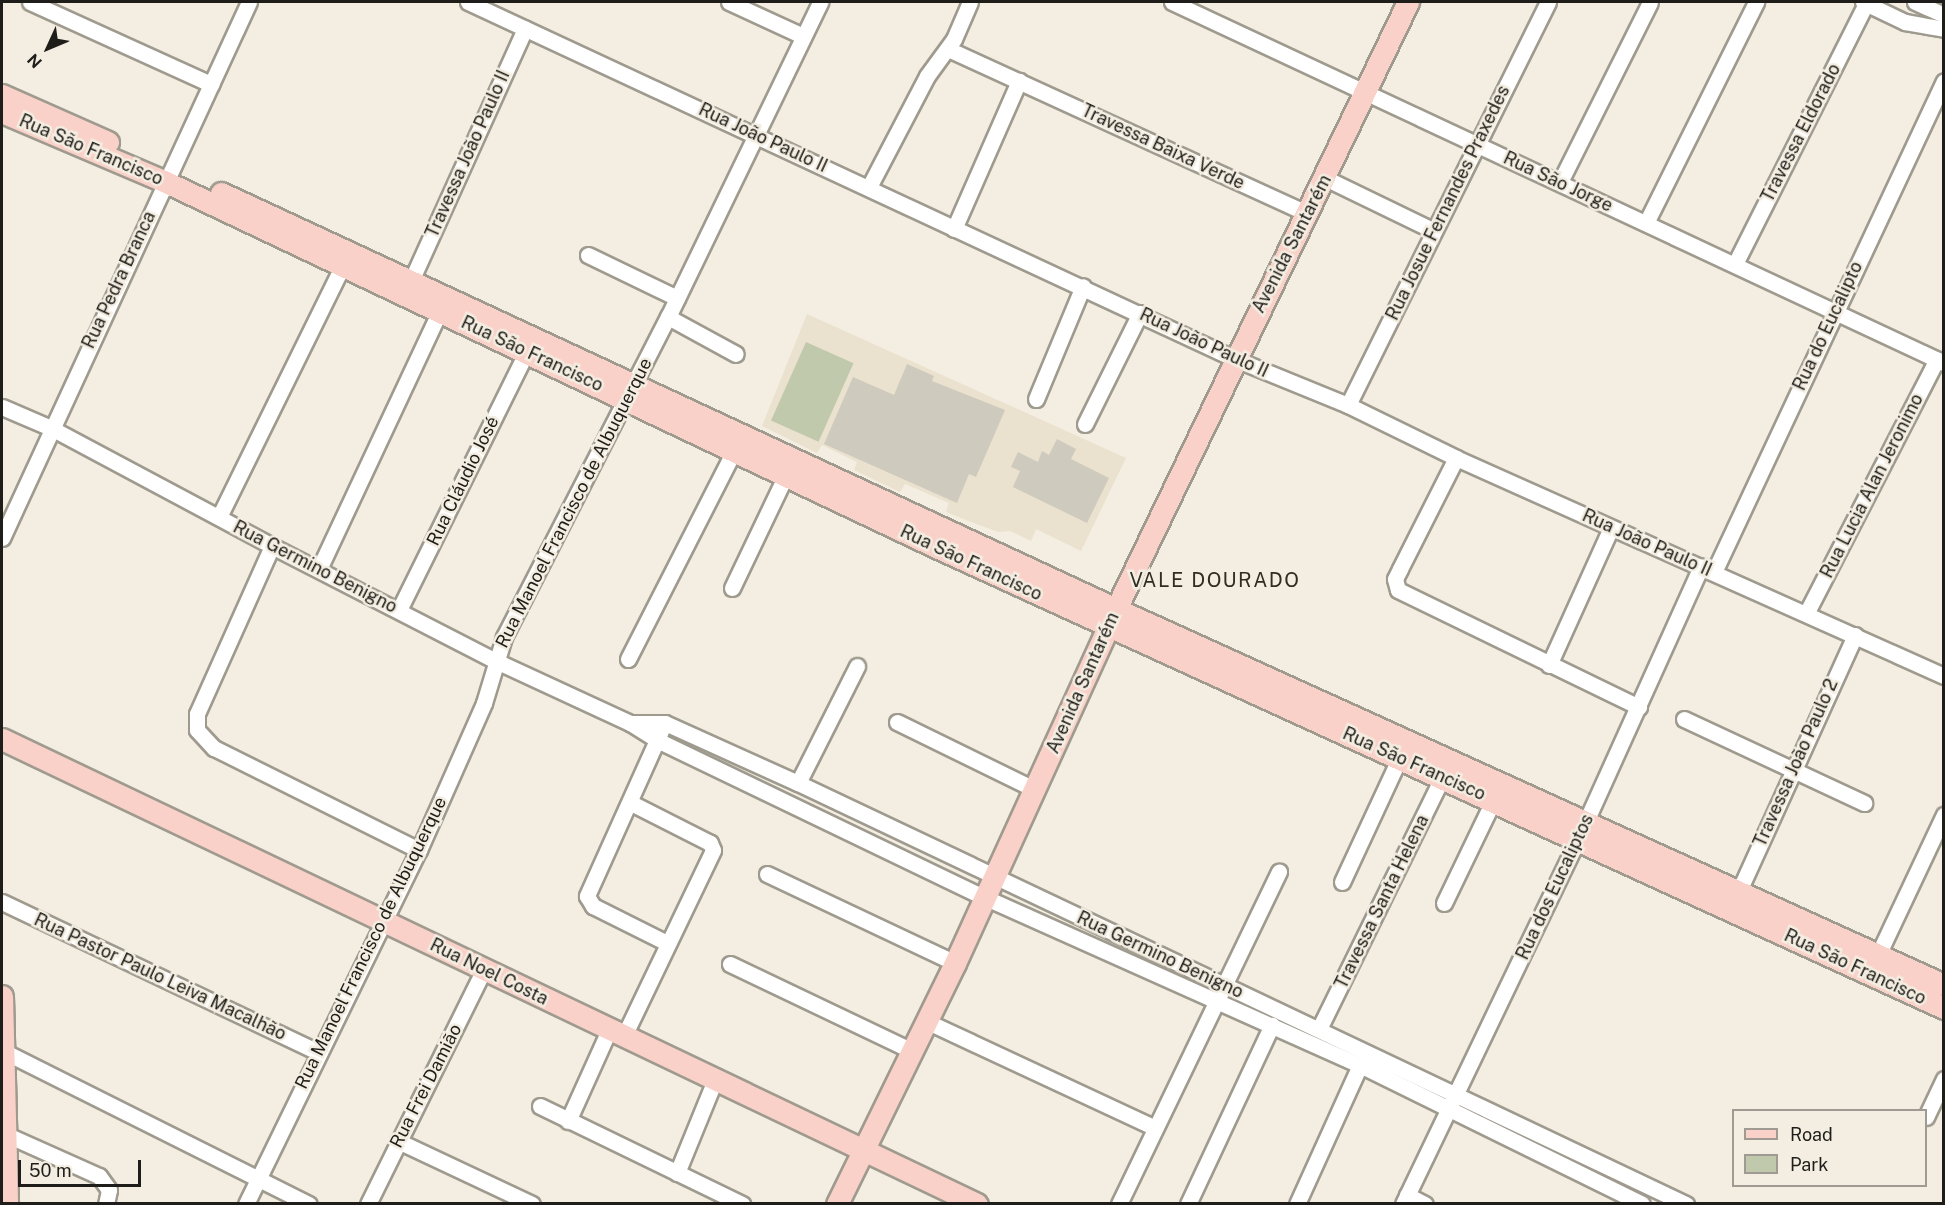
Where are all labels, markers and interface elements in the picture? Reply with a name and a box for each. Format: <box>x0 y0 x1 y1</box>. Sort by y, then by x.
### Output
north arrow <box>18 18 78 78</box>
text: N <box>24 50 46 72</box>
street label: Travessa Eldorado <box>1757 60 1845 206</box>
street label: Travessa João Paulo II <box>421 67 515 241</box>
street label: Rua Josue Fernandes Praxedes <box>1382 82 1514 324</box>
street label: Rua João Paulo II <box>695 99 831 177</box>
street label: Travessa Baixa Verde <box>1078 100 1248 194</box>
street label: Rua São Francisco <box>16 110 166 190</box>
street label: Rua São Jorge <box>1500 147 1616 217</box>
street label: Avenida Santarém <box>1248 171 1336 317</box>
street label: Rua Pedra Branca <box>78 208 160 352</box>
street label: Rua do Eucalipto <box>1789 258 1867 394</box>
street label: Rua João Paulo II <box>1136 304 1272 382</box>
street label: Rua São Francisco <box>458 312 606 396</box>
street label: Rua Manoel Francisco de Albuquerque <box>491 354 657 652</box>
street label: Rua Lucia Alan Jeronimo <box>1816 390 1928 582</box>
street label: Rua Cláudio José <box>422 413 504 549</box>
street label: Rua João Paulo II <box>1579 505 1715 581</box>
street label: Rua Germino Benigno <box>229 516 401 618</box>
street label: Rua São Francisco <box>897 521 1045 605</box>
district label: VALE DOURADO <box>1130 568 1300 592</box>
street label: Avenida Santarém <box>1042 609 1124 757</box>
street label: Travessa João Paulo 2 <box>1749 676 1843 850</box>
street label: Rua São Francisco <box>1339 723 1489 805</box>
street label: Rua Manoel Francisco de Albuquerque <box>291 793 451 1093</box>
street label: Rua dos Eucaliptos <box>1512 811 1598 963</box>
street label: Travessa Santa Helena <box>1331 812 1433 992</box>
street label: Rua Germino Benigno <box>1073 907 1247 1003</box>
street label: Rua Pastor Paulo Leiva Macalhão <box>30 909 290 1045</box>
street label: Rua São Francisco <box>1781 925 1929 1009</box>
street label: Rua Noel Costa <box>426 934 552 1010</box>
street label: Rua Frei Damião <box>386 1021 466 1151</box>
legend <box>1732 1109 1927 1187</box>
text: Road <box>1790 1124 1833 1145</box>
scale bar <box>21 1148 144 1186</box>
text: Park <box>1790 1154 1828 1175</box>
text: 50 m <box>29 1160 72 1181</box>

